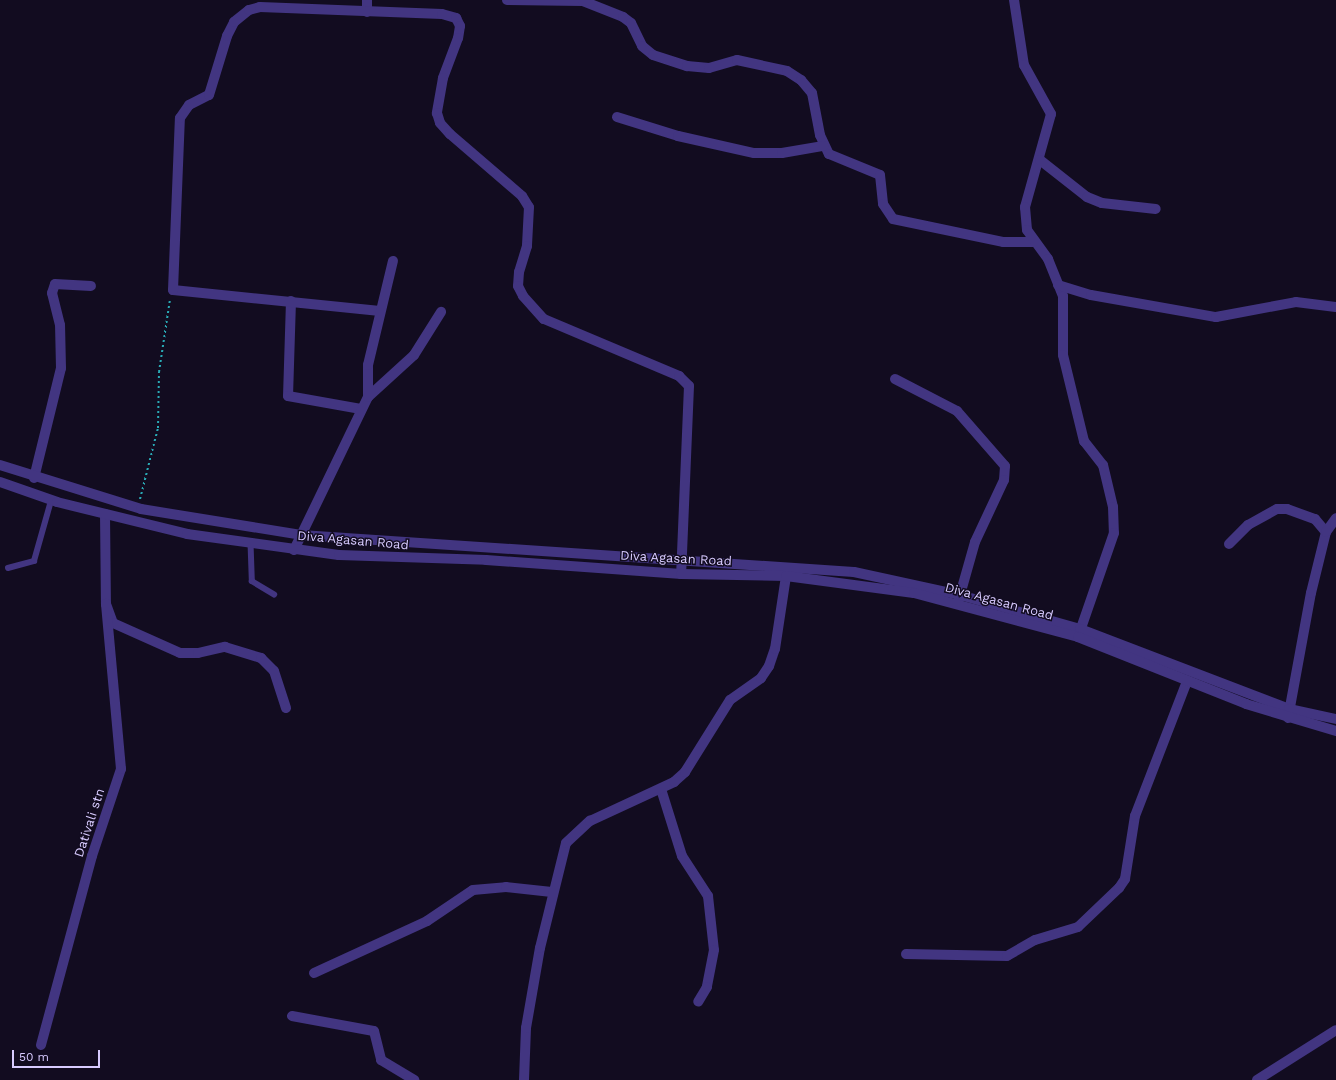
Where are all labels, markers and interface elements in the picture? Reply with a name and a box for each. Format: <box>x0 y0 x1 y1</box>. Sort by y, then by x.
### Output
street label: Diva Agasan Road <box>296 528 410 554</box>
street label: Diva Agasan Road <box>619 548 733 570</box>
street label: Diva Agasan Road <box>943 580 1055 624</box>
street label: Dativali stn <box>72 787 108 859</box>
scale bar <box>14 1042 102 1068</box>
text: 50 m <box>19 1050 49 1064</box>

